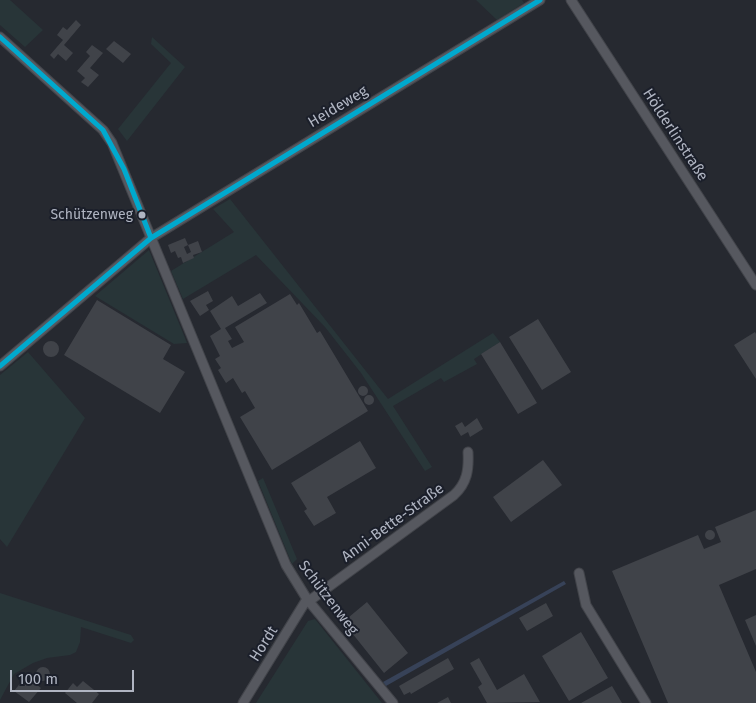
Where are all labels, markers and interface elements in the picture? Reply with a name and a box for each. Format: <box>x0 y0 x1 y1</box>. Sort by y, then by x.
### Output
street label: Heideweg <box>305 82 371 132</box>
street label: Hölderlinstraße <box>638 85 712 185</box>
place label: Schützenweg <box>50 207 133 223</box>
marker: Schützenweg <box>137 210 147 220</box>
street label: Anni-Bette-Straße <box>338 480 448 566</box>
street label: Schützenweg <box>294 557 362 639</box>
street label: Hordt <box>246 623 282 665</box>
scale bar <box>12 660 136 692</box>
text: 100 m <box>18 670 58 688</box>

